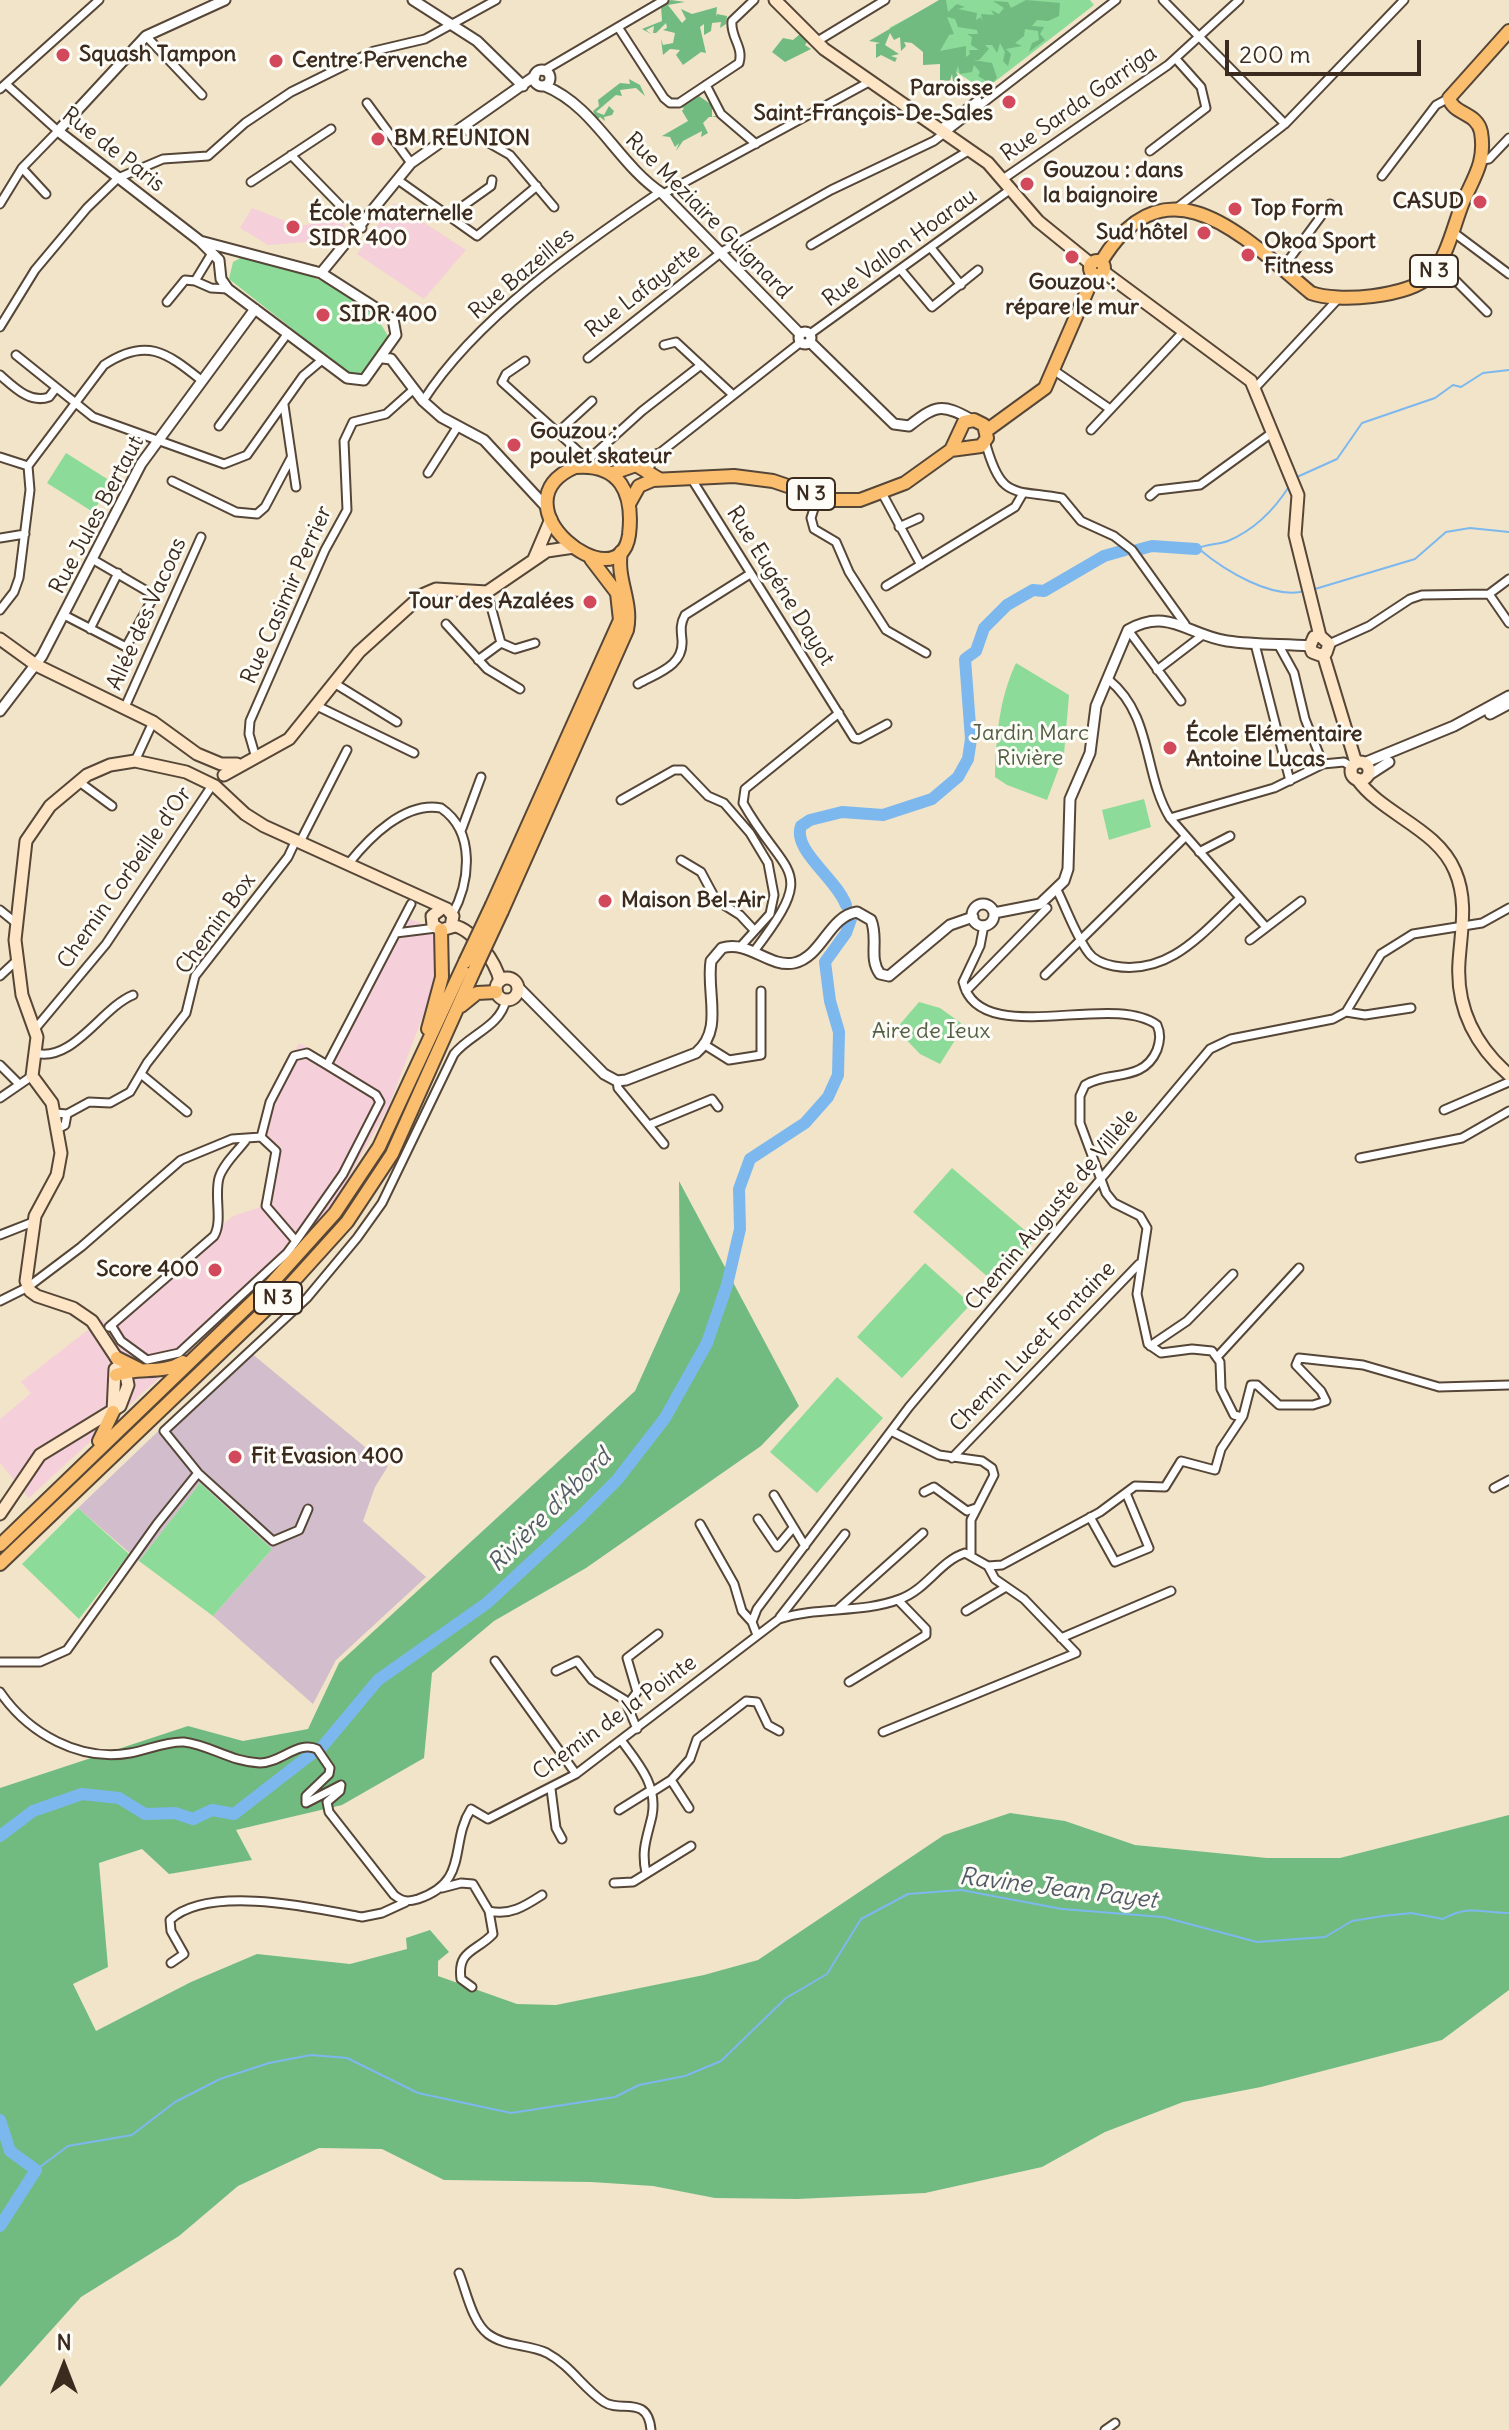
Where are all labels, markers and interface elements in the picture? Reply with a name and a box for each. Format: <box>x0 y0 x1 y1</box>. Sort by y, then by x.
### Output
scale bar <box>1229 24 1425 74</box>
text: 200 m <box>1239 39 1311 69</box>
street label: Rue Sarda Garriga <box>996 40 1162 168</box>
place label: Squash Tampon <box>79 42 236 68</box>
marker: Squash Tampon <box>54 46 72 64</box>
place label: Centre Pervenche <box>292 48 467 74</box>
marker: Centre Pervenche <box>267 52 285 70</box>
place label: Paroisse Saint-François-De-Sales <box>753 76 993 128</box>
marker: Paroisse Saint-François-De-Sales <box>1000 93 1018 111</box>
street label: Rue de Paris <box>56 102 170 198</box>
place label: BM REUNION <box>394 126 530 152</box>
street label: Rue Meziaire Guignard <box>619 127 797 305</box>
marker: BM REUNION <box>369 130 387 148</box>
place label: Gouzou : dans la baignoire <box>1043 158 1183 210</box>
marker: Gouzou : dans la baignoire <box>1018 175 1036 193</box>
street label: Rue Vallon Hoarau <box>818 183 982 313</box>
place label: CASUD <box>1393 189 1464 215</box>
marker: CASUD <box>1471 193 1489 211</box>
place label: Top Form <box>1251 196 1343 222</box>
marker: Top Form <box>1226 200 1244 218</box>
place label: École maternelle SIDR 400 <box>309 201 473 252</box>
marker: École maternelle SIDR 400 <box>284 218 302 236</box>
place label: Sud hôtel <box>1096 220 1188 246</box>
street label: Rue Bazeilles <box>464 222 580 326</box>
marker: Sud hôtel <box>1195 224 1213 242</box>
place label: Okoa Sport Fitness <box>1264 229 1376 280</box>
street label: Rue Lafayette <box>580 238 706 344</box>
marker: Okoa Sport Fitness <box>1239 246 1257 264</box>
marker: Gouzou : répare le mur <box>1063 248 1081 266</box>
road number: N 3 <box>1410 255 1458 287</box>
place label: Gouzou : répare le mur <box>1005 270 1139 322</box>
place label: SIDR 400 <box>339 302 437 328</box>
marker: SIDR 400 <box>314 306 332 324</box>
place label: Gouzou : poulet skateur <box>530 419 672 470</box>
street label: Rue Jules Bertaut <box>44 432 150 598</box>
marker: Gouzou : poulet skateur <box>505 436 523 454</box>
road number: N 3 <box>787 478 835 510</box>
street label: Rue Eugéne Dayot <box>720 501 840 671</box>
street label: Rue Casimir Perrier <box>236 502 338 688</box>
street label: Allée des Vacoas <box>102 534 192 694</box>
place label: Tour des Azalées <box>409 589 574 615</box>
marker: Tour des Azalées <box>581 593 599 611</box>
park label: Jardin Marc Rivière <box>971 721 1089 772</box>
place label: École Elémentaire Antoine Lucas <box>1186 722 1362 774</box>
marker: École Elémentaire Antoine Lucas <box>1161 739 1179 757</box>
street label: Chemin Corbeille d'Or <box>52 782 198 974</box>
street label: Chemin Box <box>170 868 262 980</box>
place label: Maison Bel-Air <box>621 888 765 914</box>
marker: Maison Bel-Air <box>596 892 614 910</box>
park label: Aire de Ieux <box>872 1019 990 1045</box>
street label: Chemin Auguste de Villèle <box>960 1104 1144 1316</box>
street label: Chemin Lucet Fontaine <box>945 1256 1121 1438</box>
place label: Score 400 <box>96 1257 199 1283</box>
marker: Score 400 <box>206 1261 224 1279</box>
road number: N 3 <box>254 1282 302 1314</box>
place label: Fit Evasion 400 <box>251 1444 404 1470</box>
water label: Rivière d'Abord <box>483 1444 617 1578</box>
marker: Fit Evasion 400 <box>226 1448 244 1466</box>
street label: Chemin de la Pointe <box>528 1650 702 1786</box>
water label: Ravine Jean Payet <box>958 1863 1158 1915</box>
north arrow <box>24 2326 104 2406</box>
text: N <box>56 2328 72 2356</box>

